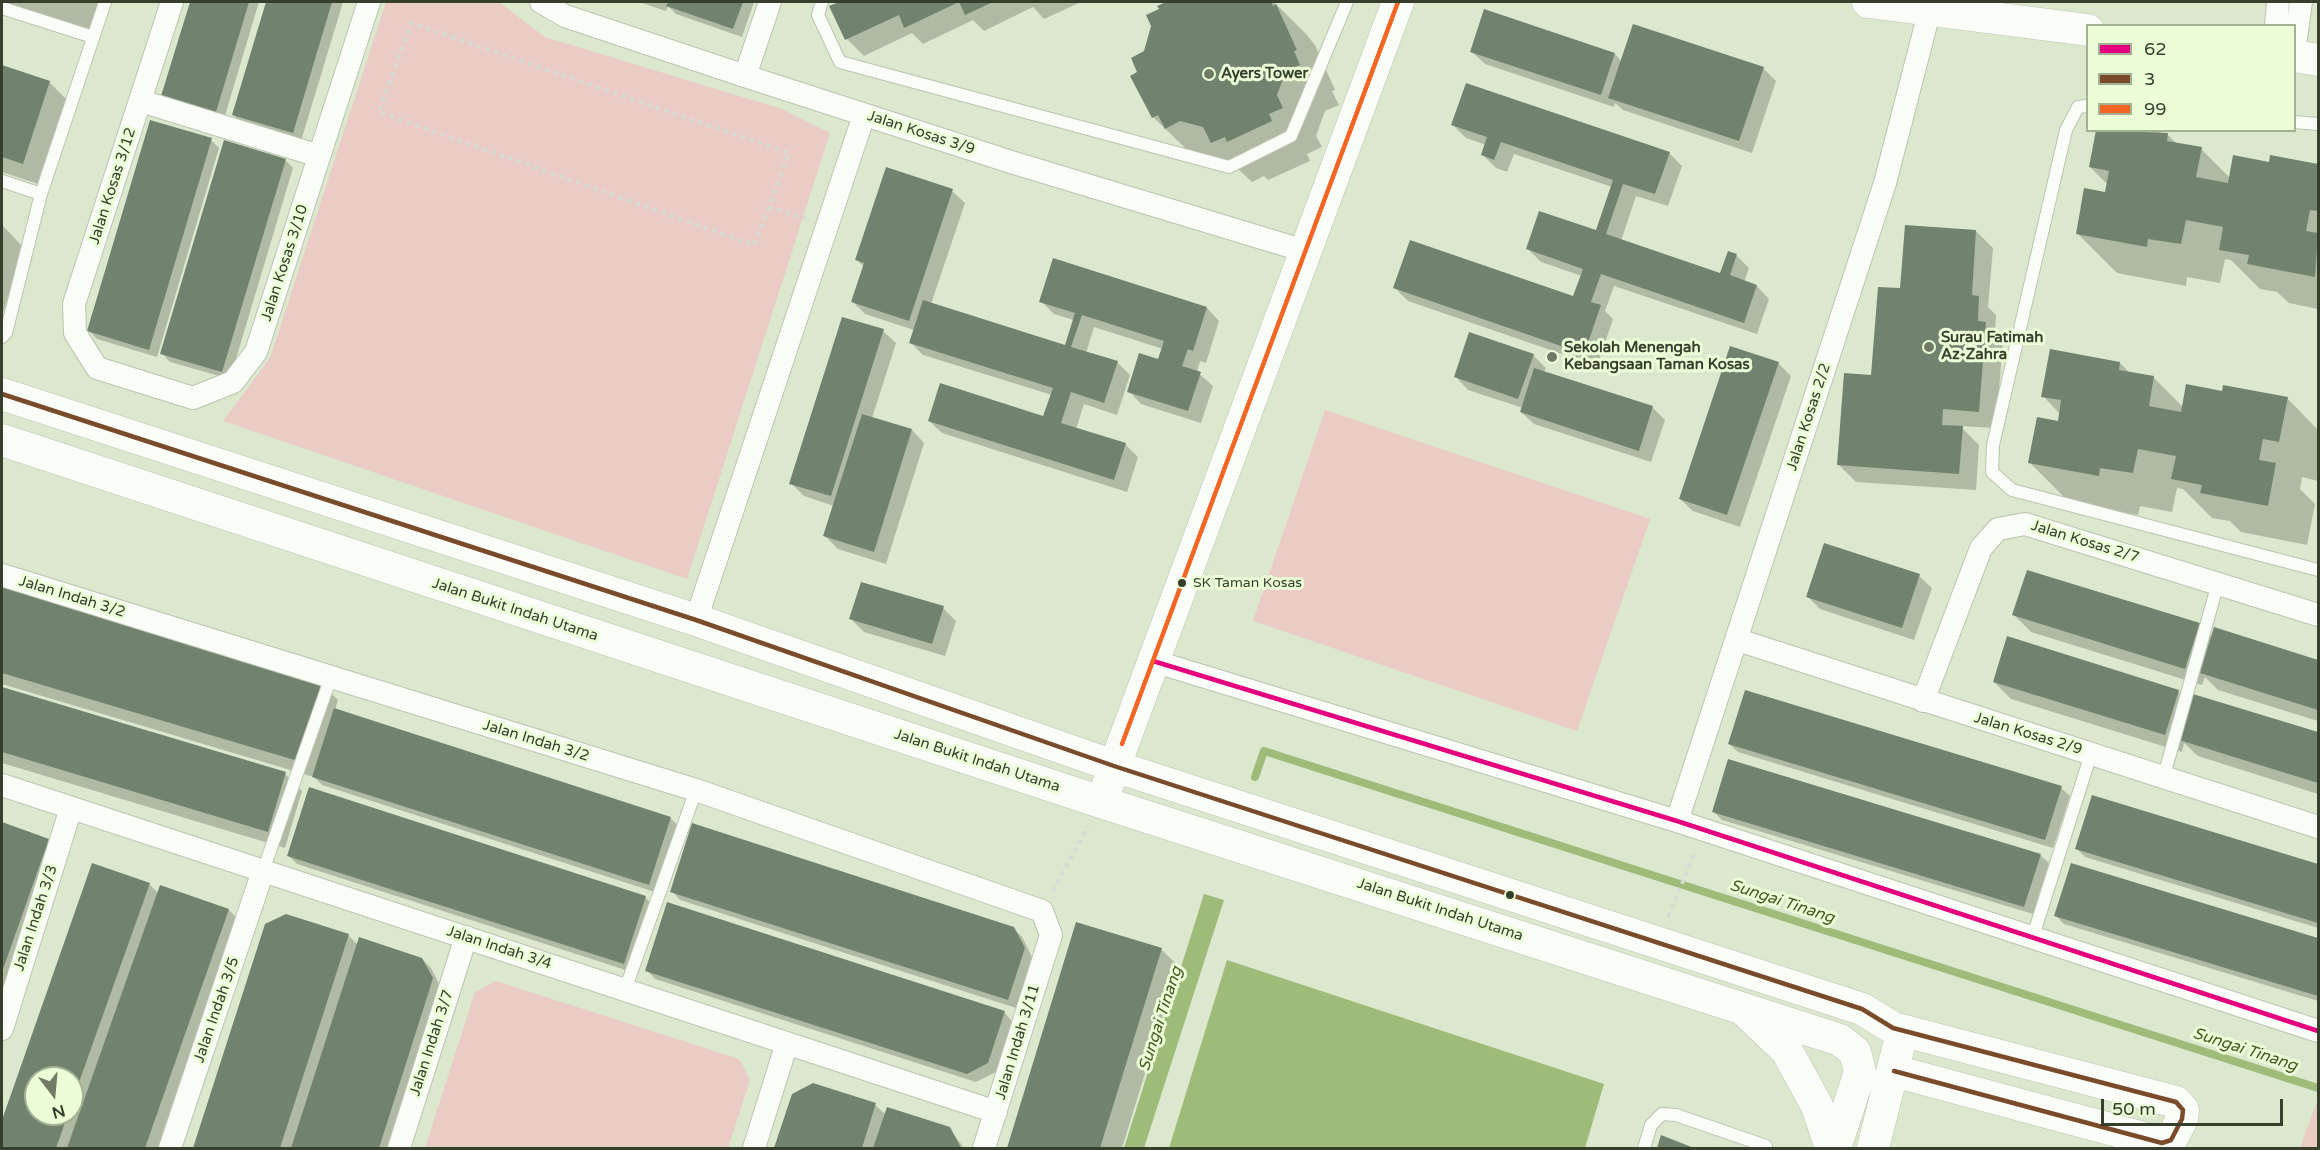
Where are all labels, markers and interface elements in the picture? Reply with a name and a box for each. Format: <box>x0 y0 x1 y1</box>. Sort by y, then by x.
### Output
legend <box>2086 24 2296 132</box>
text: 62 <box>2144 38 2167 60</box>
place label: Ayers Tower <box>1221 65 1308 83</box>
marker: Ayers Tower <box>1202 67 1216 81</box>
text: 3 <box>2144 68 2155 90</box>
text: 99 <box>2144 98 2167 120</box>
street label: Jalan Kosas 3/9 <box>865 107 977 159</box>
street label: Jalan Kosas 3/12 <box>86 125 140 247</box>
street label: Jalan Kosas 3/10 <box>258 202 312 324</box>
place label: Surau Fatimah Az-Zahra <box>1941 329 2043 364</box>
place label: Sekolah Menengah Kebangsaan Taman Kosas <box>1564 339 1750 374</box>
marker: Surau Fatimah Az-Zahra <box>1922 340 1936 354</box>
marker: Sekolah Menengah Kebangsaan Taman Kosas <box>1545 350 1559 364</box>
street label: Jalan Kosas 2/2 <box>1783 361 1835 473</box>
street label: Jalan Kosas 2/7 <box>2029 517 2141 567</box>
street label: Jalan Indah 3/2 <box>17 572 127 622</box>
street label: Jalan Bukit Indah Utama <box>430 575 600 645</box>
place label: SK Taman Kosas <box>1193 575 1302 591</box>
marker: SK Taman Kosas <box>1176 577 1188 589</box>
street label: Jalan Kosas 2/9 <box>1972 709 2084 759</box>
street label: Jalan Indah 3/2 <box>481 716 591 766</box>
street label: Jalan Bukit Indah Utama <box>892 726 1062 796</box>
street label: Jalan Indah 3/3 <box>10 863 62 973</box>
street label: Jalan Bukit Indah Utama <box>1355 875 1525 945</box>
water label: Sungai Tinang <box>1727 876 1837 928</box>
unlabelled marker <box>1504 889 1516 901</box>
street label: Jalan Indah 3/4 <box>444 923 554 973</box>
street label: Jalan Indah 3/5 <box>191 955 243 1065</box>
water label: Sungai Tinang <box>1135 964 1187 1074</box>
street label: Jalan Indah 3/11 <box>992 982 1044 1102</box>
street label: Jalan Indah 3/7 <box>406 988 458 1098</box>
water label: Sungai Tinang <box>2190 1024 2300 1076</box>
north arrow <box>24 1066 84 1126</box>
scale bar <box>2104 1087 2286 1125</box>
text: 50 m <box>2112 1098 2156 1120</box>
text: N <box>49 1100 67 1123</box>

